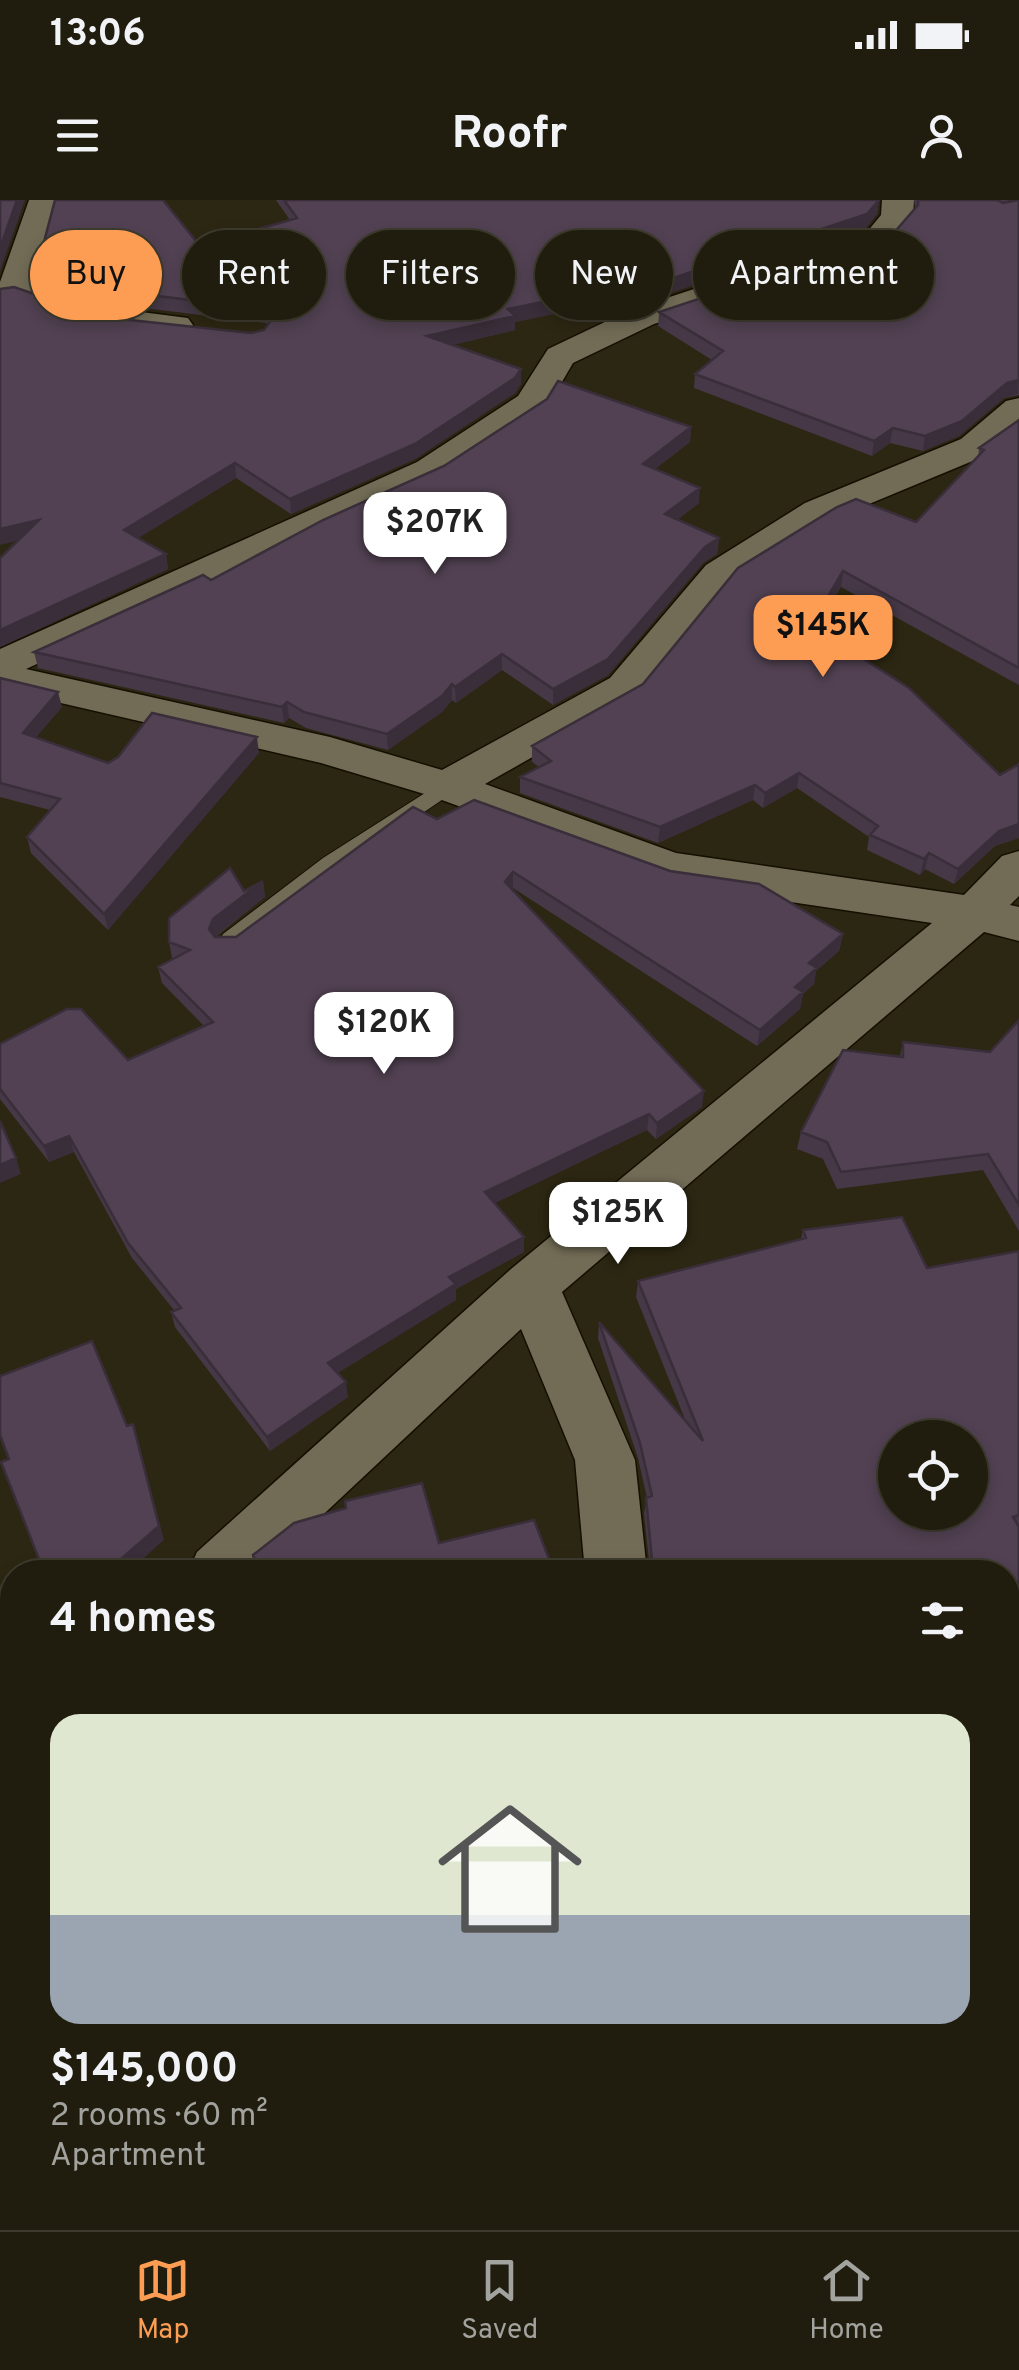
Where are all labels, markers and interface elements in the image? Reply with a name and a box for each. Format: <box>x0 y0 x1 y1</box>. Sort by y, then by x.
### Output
text: 13:06 <box>50 11 146 60</box>
text: Roofr <box>452 107 567 164</box>
icon: menu <box>50 108 105 163</box>
icon: person <box>914 108 969 163</box>
chip: Buy <box>30 230 162 320</box>
chip: Rent <box>182 230 326 320</box>
chip: Filters <box>346 230 515 320</box>
chip: New <box>535 230 673 320</box>
chip: Apartment <box>693 230 934 320</box>
pin: $207K <box>365 492 505 577</box>
text: $207K <box>385 504 485 544</box>
pin: $145K <box>753 595 893 680</box>
text: $145K <box>776 607 870 647</box>
pin: $120K <box>314 992 454 1077</box>
text: $120K <box>336 1004 432 1044</box>
pin: $125K <box>548 1182 688 1267</box>
text: $125K <box>571 1194 665 1234</box>
map controls <box>878 1420 988 1530</box>
button: locate <box>878 1420 988 1530</box>
icon: filters <box>915 1593 970 1648</box>
text: 4 homes <box>50 1594 217 1647</box>
icon: home <box>420 1779 600 1959</box>
text: $145,000 <box>50 2044 238 2097</box>
text: 2 rooms · 60 m² <box>50 2097 268 2137</box>
text: Apartment <box>50 2137 206 2177</box>
tab: Map <box>135 2253 190 2349</box>
tab: Saved <box>461 2253 538 2349</box>
tab: Home <box>809 2253 884 2349</box>

